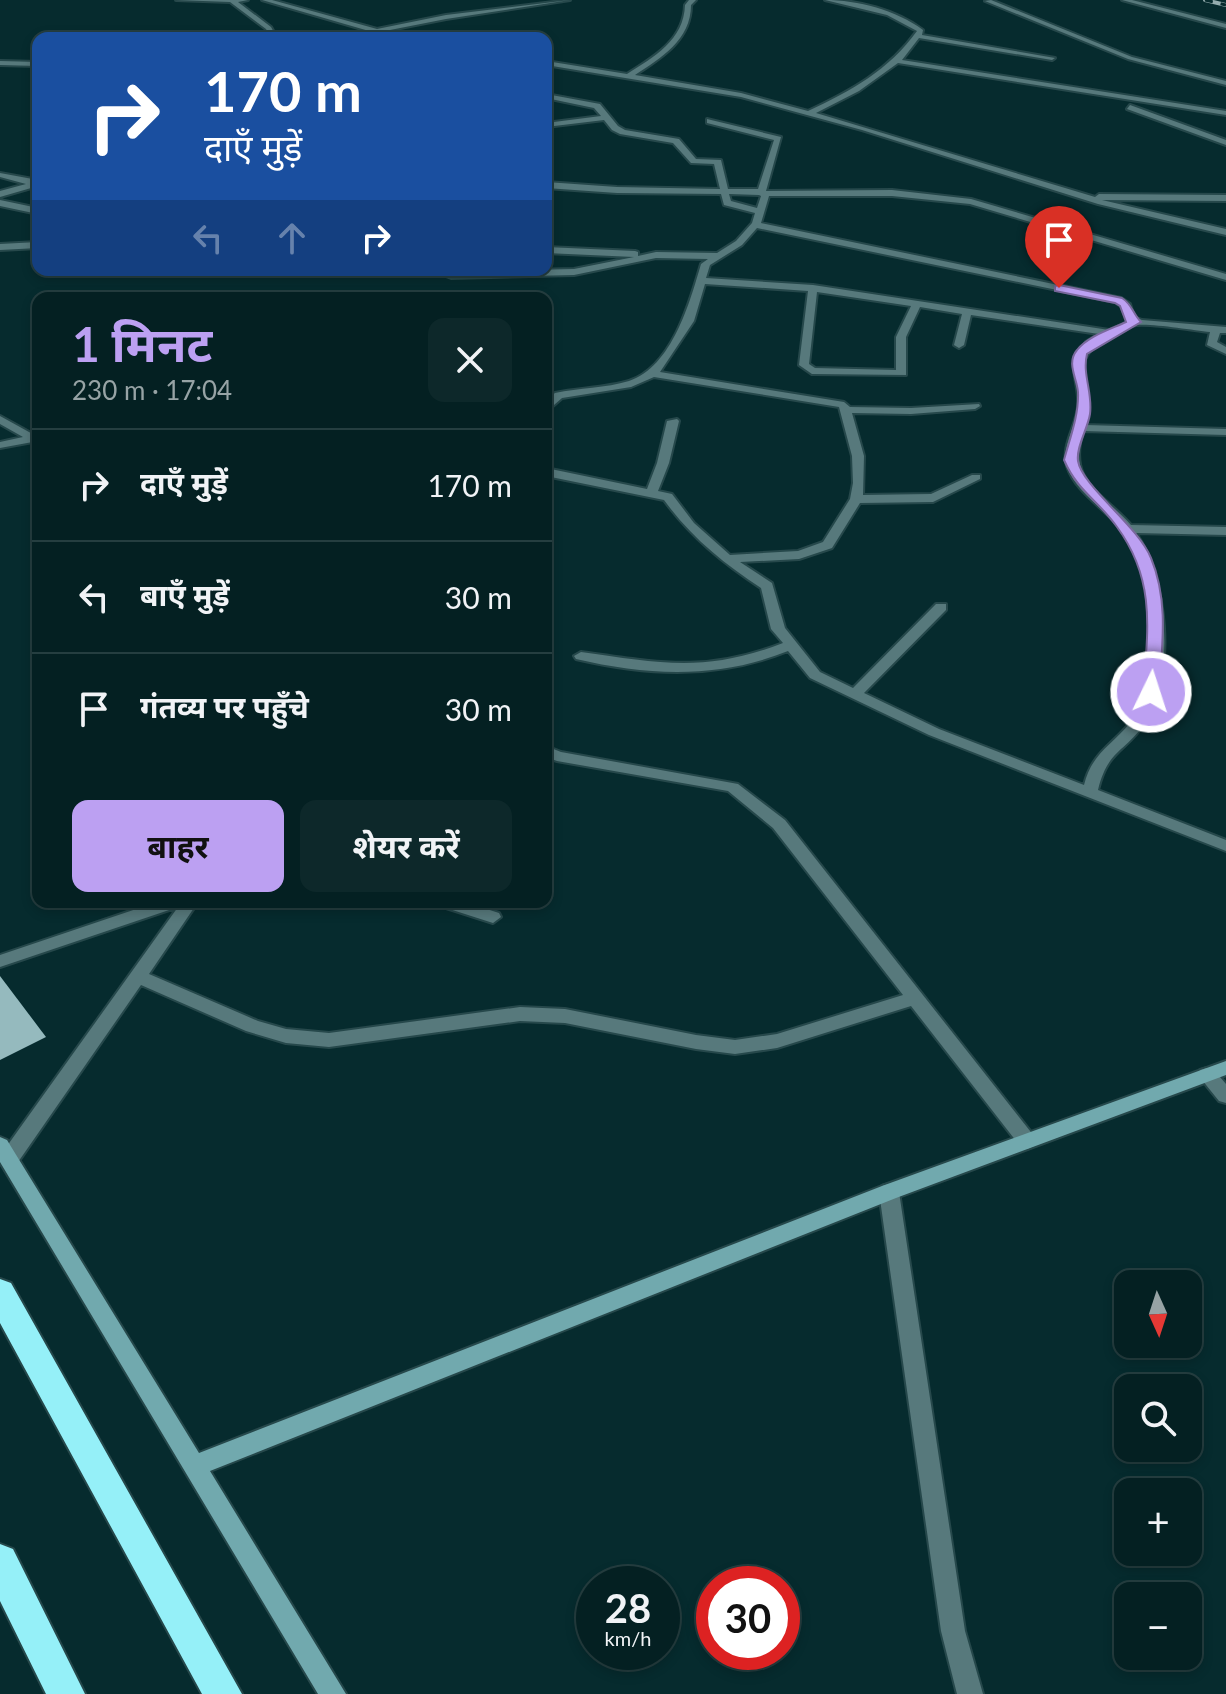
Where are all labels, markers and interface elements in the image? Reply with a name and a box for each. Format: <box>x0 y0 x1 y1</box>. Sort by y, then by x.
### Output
text: 170 m <box>204 57 362 124</box>
icon: right <box>72 64 176 168</box>
text: दाएँ मुड़ें <box>204 125 302 169</box>
pin <box>1025 206 1093 288</box>
icon: left <box>186 216 230 260</box>
icon: ahead <box>270 216 314 260</box>
icon: right <box>354 216 398 260</box>
icon: arrive <box>1037 218 1081 262</box>
text: 1 मिनट <box>72 315 212 372</box>
button: close <box>428 318 512 402</box>
text: 230 m · 17:04 <box>72 374 232 406</box>
icon: right <box>72 463 116 507</box>
text: दाएँ मुड़ें <box>140 464 228 500</box>
text: 170 m <box>427 467 512 503</box>
icon: left <box>72 575 116 619</box>
text: बाएँ मुड़ें <box>140 576 230 612</box>
text: 30 m <box>445 579 512 615</box>
position arrow <box>1109 650 1193 734</box>
icon: arrive <box>72 687 116 731</box>
text: गंतव्य पर पहुँचे <box>140 688 309 724</box>
text: 30 m <box>445 691 512 727</box>
button: बाहर <box>72 800 284 892</box>
button: शेयर करें <box>300 800 512 892</box>
north arrow <box>1114 1270 1202 1358</box>
map controls <box>1114 1270 1202 1670</box>
button: search <box>1114 1374 1202 1462</box>
button: + <box>1114 1478 1202 1566</box>
speed limit sign: 30 <box>696 1566 800 1670</box>
button: − <box>1114 1582 1202 1670</box>
text: 28 <box>605 1584 651 1632</box>
text: km/h <box>605 1626 651 1650</box>

